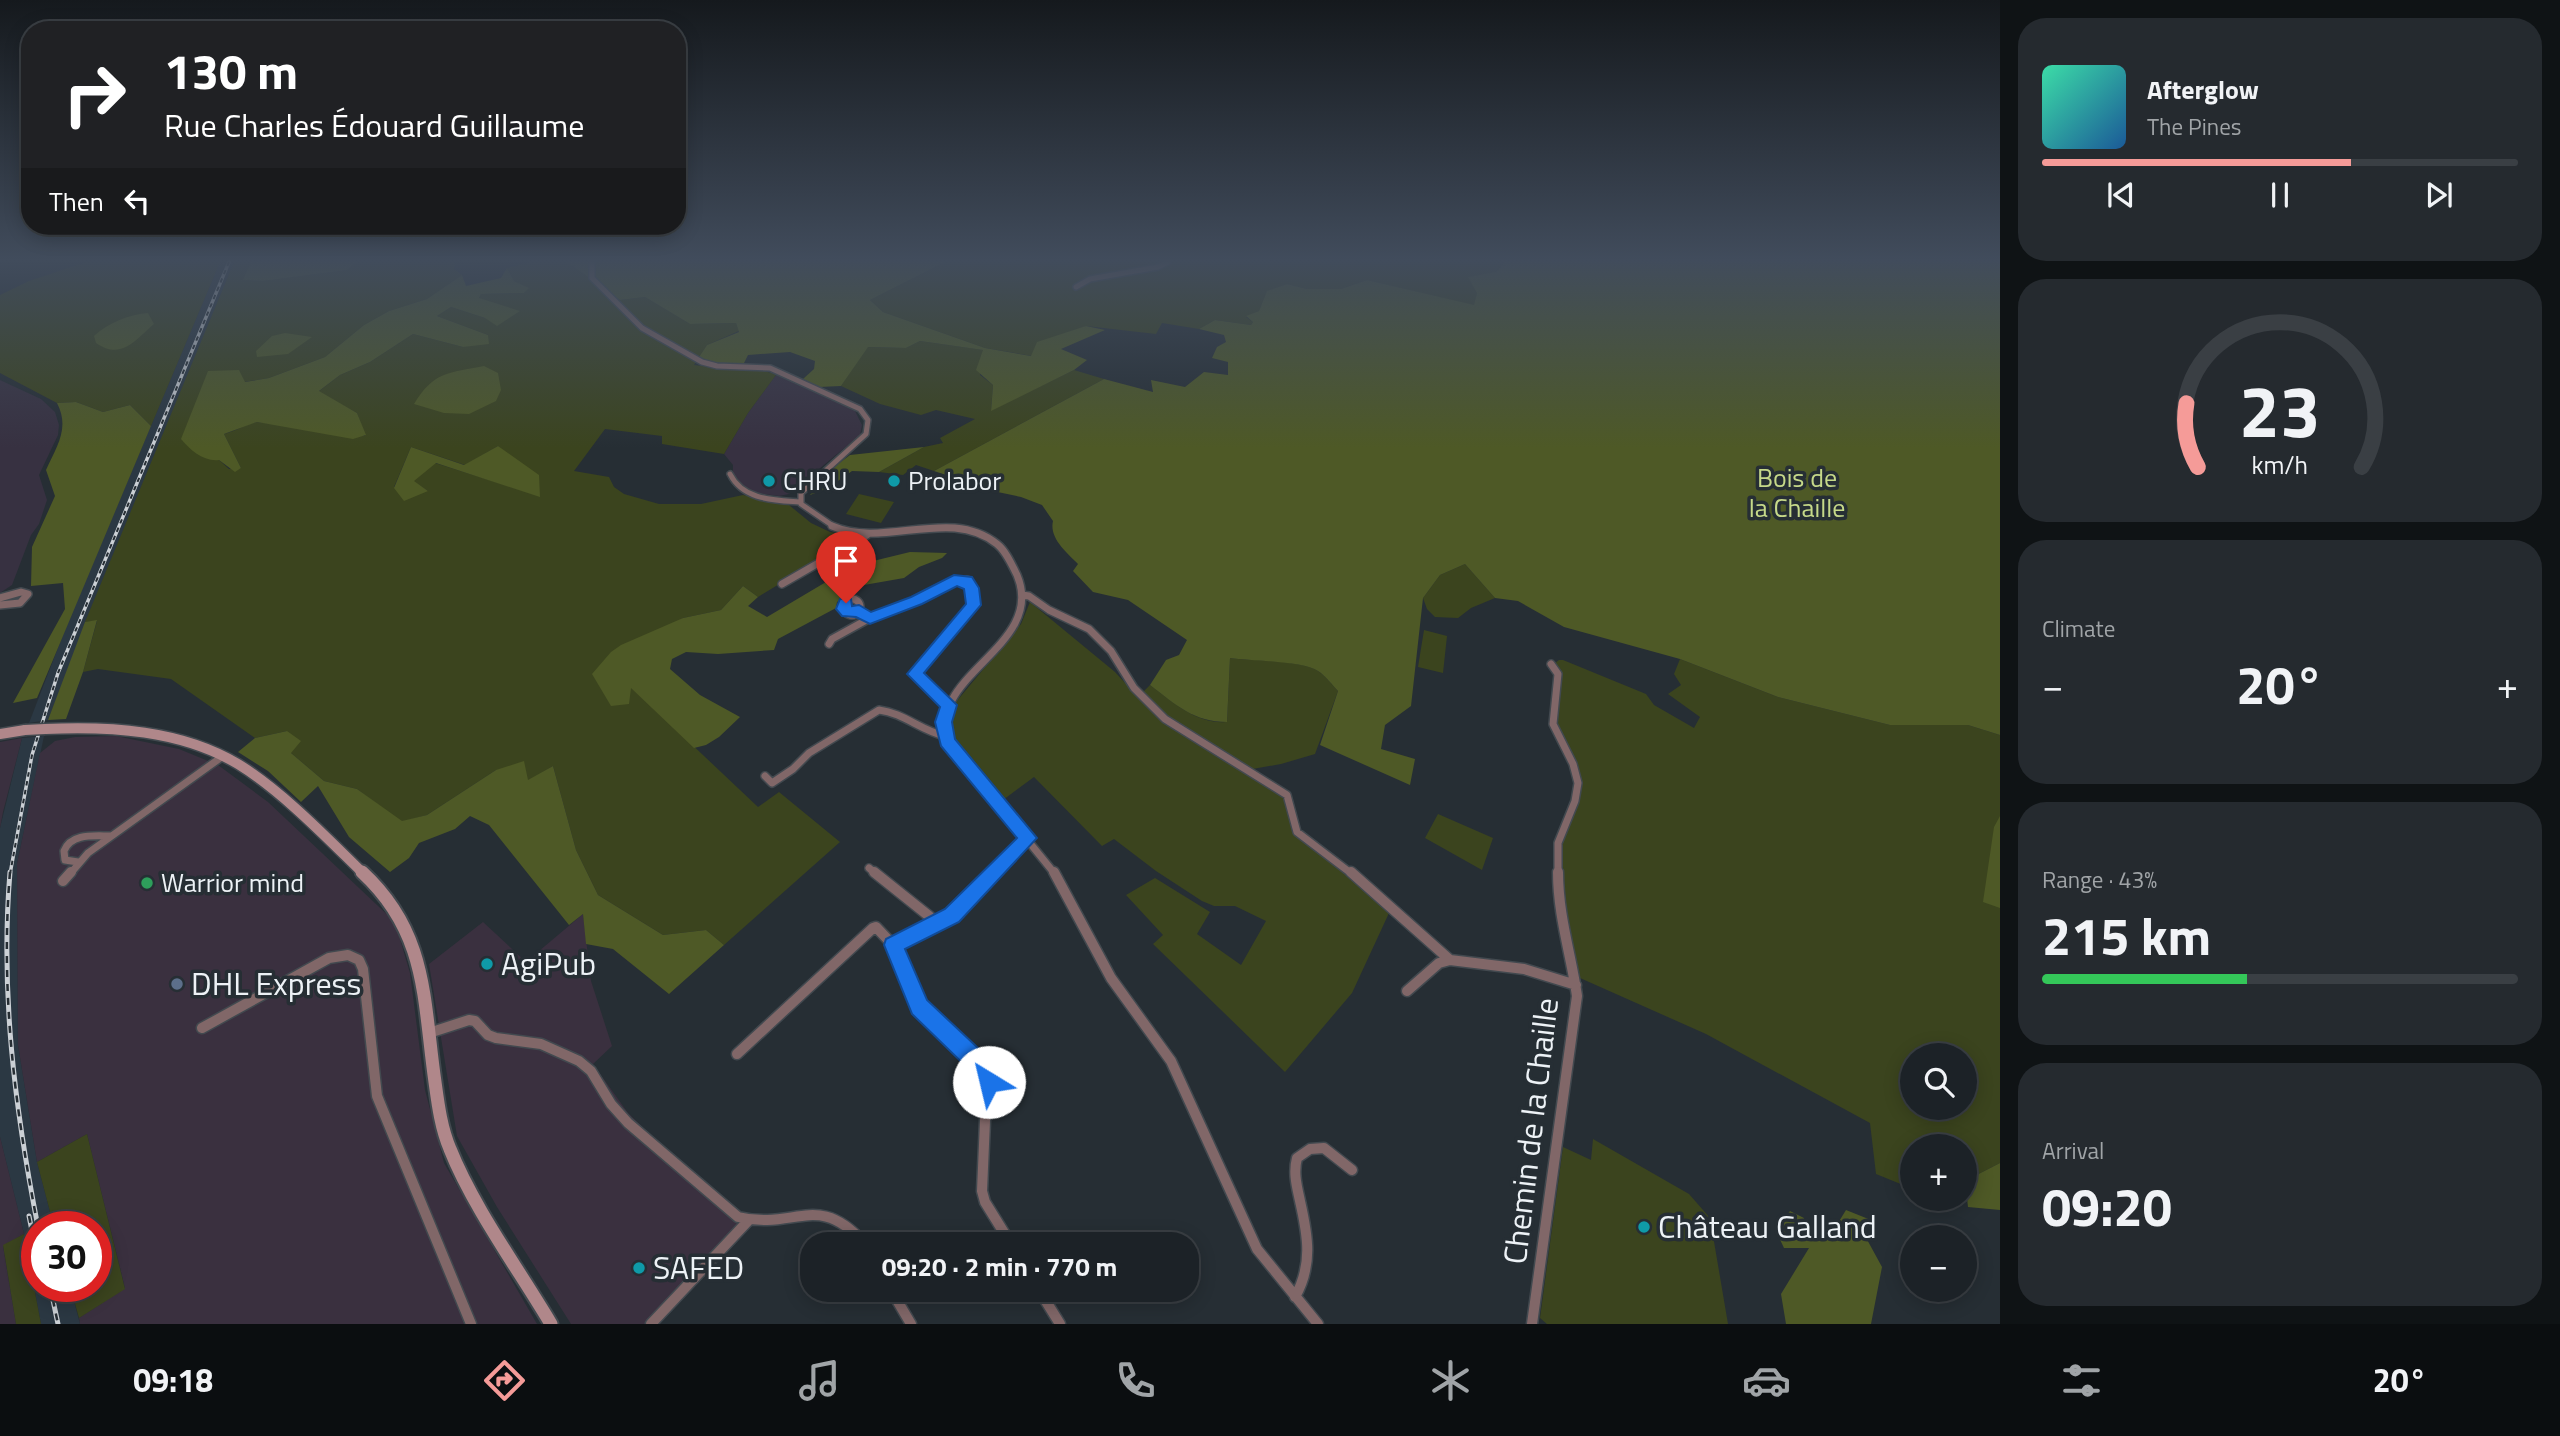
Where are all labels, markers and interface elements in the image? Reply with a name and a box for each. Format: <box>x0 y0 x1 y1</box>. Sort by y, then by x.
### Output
text: 130 m <box>164 33 298 108</box>
icon: right <box>49 49 140 140</box>
text: Afterglow <box>2147 70 2259 109</box>
text: Rue Charles Édouard Guillaume <box>164 101 584 149</box>
text: The Pines <box>2147 109 2241 144</box>
icon: previous <box>2102 176 2140 214</box>
icon: pause <box>2261 176 2299 214</box>
icon: next <box>2420 176 2458 214</box>
text: Then <box>49 182 104 221</box>
icon: left <box>118 182 156 220</box>
text: 23 <box>2239 355 2321 465</box>
text: km/h <box>2252 446 2308 484</box>
park label: Bois de la Chaille <box>1749 458 1845 527</box>
place label: CHRU <box>783 461 847 500</box>
place label: Prolabor <box>908 461 1001 500</box>
marker: CHRU <box>761 473 777 489</box>
marker: Prolabor <box>886 473 902 489</box>
pin <box>816 531 876 603</box>
icon: arrive <box>827 542 865 580</box>
text: Climate <box>2042 611 2115 646</box>
text: 20° <box>2236 645 2324 724</box>
text: − <box>2042 656 2063 714</box>
text: + <box>2497 656 2518 714</box>
text: Range · 43% <box>2042 862 2157 897</box>
place label: Warrior mind <box>161 863 304 902</box>
marker: Warrior mind <box>139 875 155 891</box>
text: 215 km <box>2042 896 2211 975</box>
place label: AgiPub <box>501 939 596 987</box>
marker: AgiPub <box>479 956 495 972</box>
place label: DHL Express <box>191 959 361 1007</box>
marker: DHL Express <box>169 976 185 992</box>
street label: Chemin de la Chaille <box>1490 995 1570 1267</box>
map controls <box>1900 1043 1977 1302</box>
button: search <box>1900 1043 1977 1120</box>
position arrow <box>952 1045 1026 1119</box>
text: Arrival <box>2042 1133 2104 1168</box>
button: + <box>1900 1134 1977 1211</box>
text: 09:20 <box>2042 1167 2172 1246</box>
place label: Château Galland <box>1658 1202 1877 1250</box>
speed limit sign: 30 <box>21 1211 112 1302</box>
marker: Château Galland <box>1636 1219 1652 1235</box>
button: − <box>1900 1225 1977 1302</box>
place label: SAFED <box>653 1243 744 1291</box>
text: 09:20 · 2 min · 770 m <box>882 1247 1117 1286</box>
marker: SAFED <box>631 1260 647 1276</box>
text: 09:18 <box>133 1356 213 1404</box>
icon: directions <box>480 1356 529 1405</box>
icon: music <box>795 1356 844 1405</box>
icon: phone <box>1111 1356 1160 1405</box>
icon: climate <box>1426 1356 1475 1405</box>
icon: car <box>1742 1356 1791 1405</box>
icon: filters <box>2057 1356 2106 1405</box>
text: 20° <box>2373 1356 2427 1404</box>

